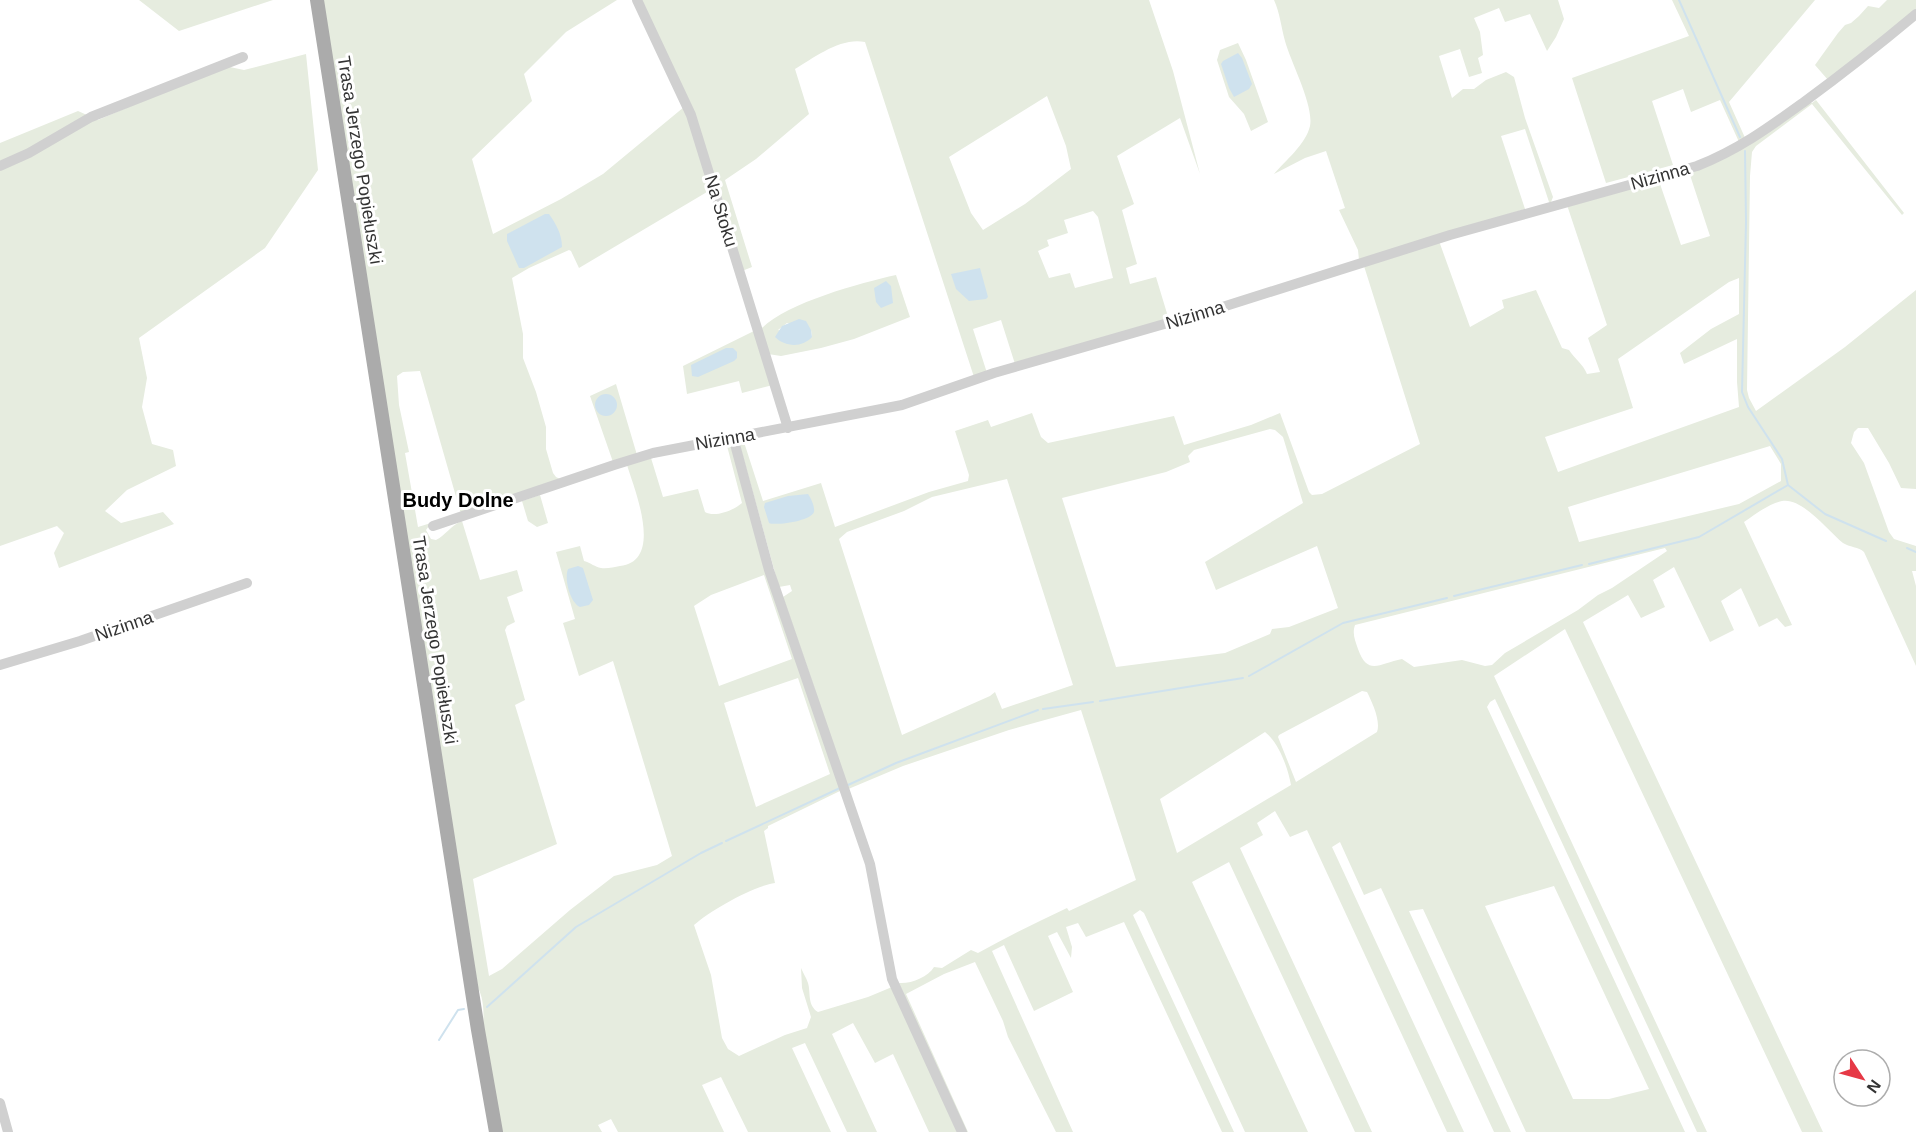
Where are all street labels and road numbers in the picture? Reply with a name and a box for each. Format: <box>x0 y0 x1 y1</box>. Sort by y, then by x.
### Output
street label: Trasa Jerzego Popiełuszki <box>334 55 386 265</box>
street label: Nizinna <box>1628 158 1693 194</box>
street label: Na Stoku <box>701 173 741 249</box>
street label: Nizinna <box>1163 296 1228 333</box>
street label: Nizinna <box>694 424 757 454</box>
street label: Trasa Jerzego Popiełuszki <box>409 535 461 745</box>
street label: Nizinna <box>92 606 157 645</box>

